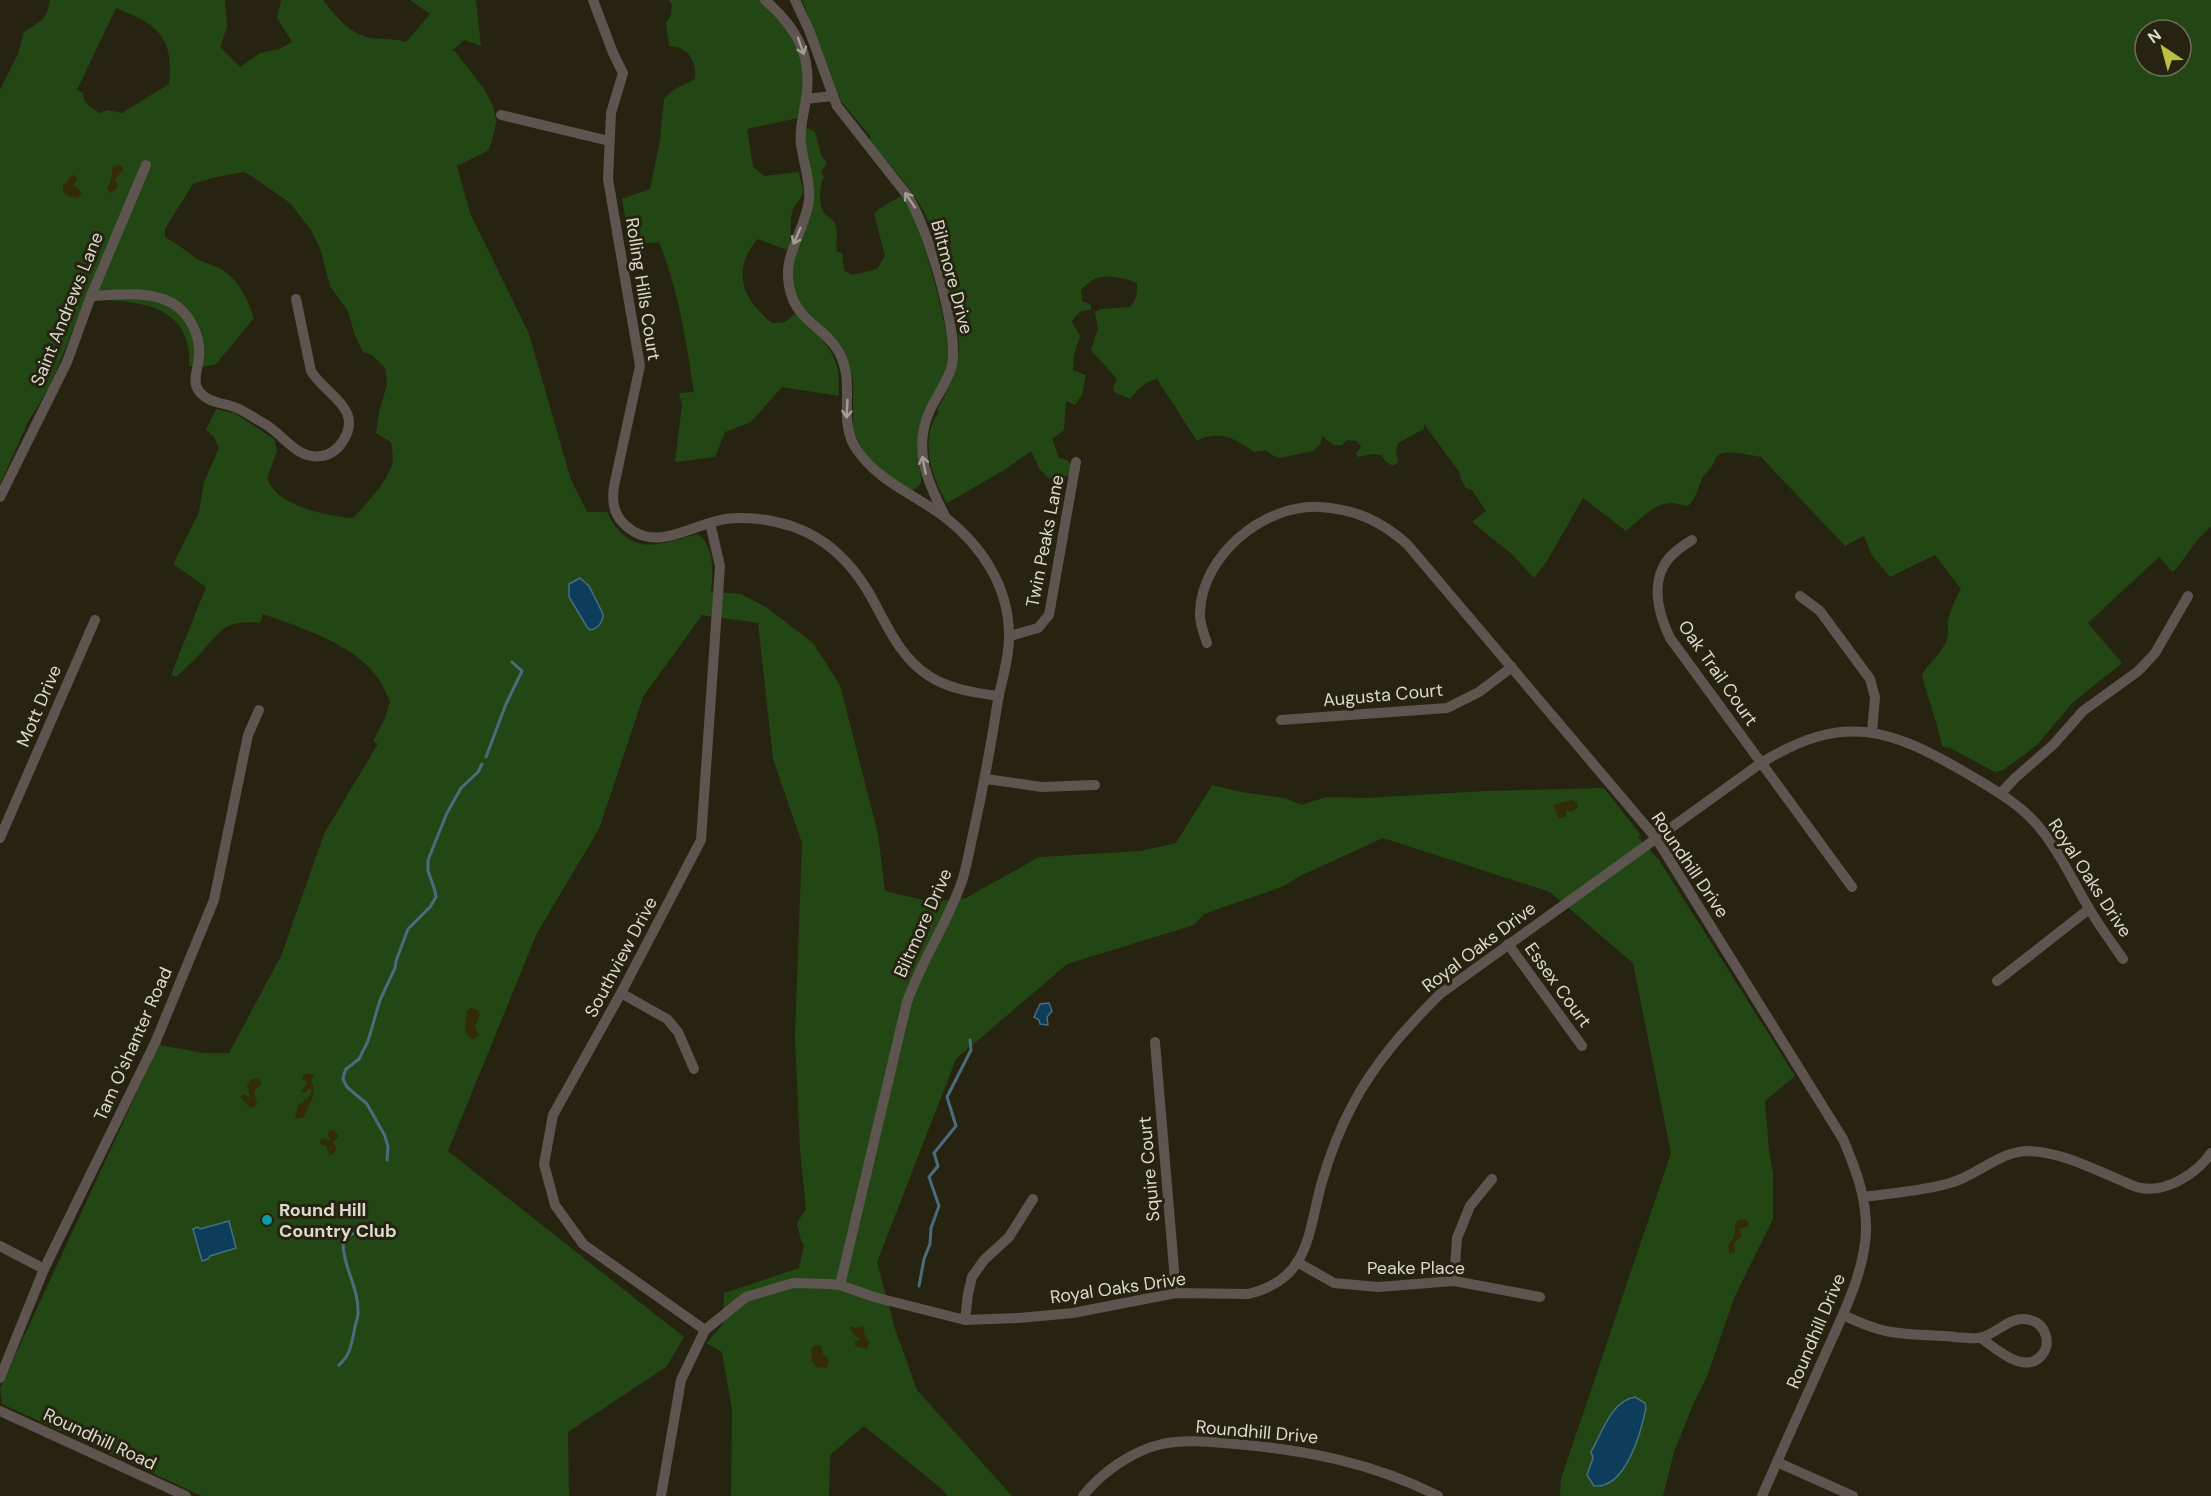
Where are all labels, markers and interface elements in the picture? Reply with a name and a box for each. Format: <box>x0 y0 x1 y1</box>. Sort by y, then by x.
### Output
north arrow <box>2133 18 2193 78</box>
text: N <box>2144 24 2165 48</box>
one-way arrow <box>796 36 807 54</box>
one-way arrow <box>904 192 916 209</box>
street label: Rolling Hills Court <box>620 216 666 362</box>
street label: Biltmore Drive <box>925 217 979 337</box>
one-way arrow <box>790 227 801 245</box>
street label: Saint Andrews Lane <box>25 229 109 389</box>
one-way arrow <box>842 398 853 418</box>
one-way arrow <box>918 456 929 475</box>
street label: Twin Peaks Lane <box>1020 473 1070 609</box>
street label: Oak Trail Court <box>1673 615 1763 731</box>
street label: Mott Drive <box>11 661 67 751</box>
street label: Augusta Court <box>1322 678 1444 712</box>
street label: Roundhill Drive <box>1646 807 1734 923</box>
street label: Royal Oaks Drive <box>2043 814 2137 942</box>
street label: Biltmore Drive <box>888 865 958 981</box>
street label: Southview Drive <box>579 892 663 1022</box>
street label: Royal Oaks Drive <box>1417 896 1541 998</box>
street label: Essex Court <box>1519 938 1597 1032</box>
street label: Tam O'shanter Road <box>88 963 178 1125</box>
street label: Squire Court <box>1132 1115 1166 1223</box>
place label: Round Hill Country Club <box>279 1198 397 1243</box>
marker: Round Hill Country Club <box>260 1213 274 1227</box>
street label: Peake Place <box>1367 1256 1465 1280</box>
street label: Royal Oaks Drive <box>1049 1267 1187 1309</box>
street label: Roundhill Drive <box>1781 1270 1851 1392</box>
street label: Roundhill Road <box>40 1402 160 1476</box>
street label: Roundhill Drive <box>1195 1415 1319 1449</box>

